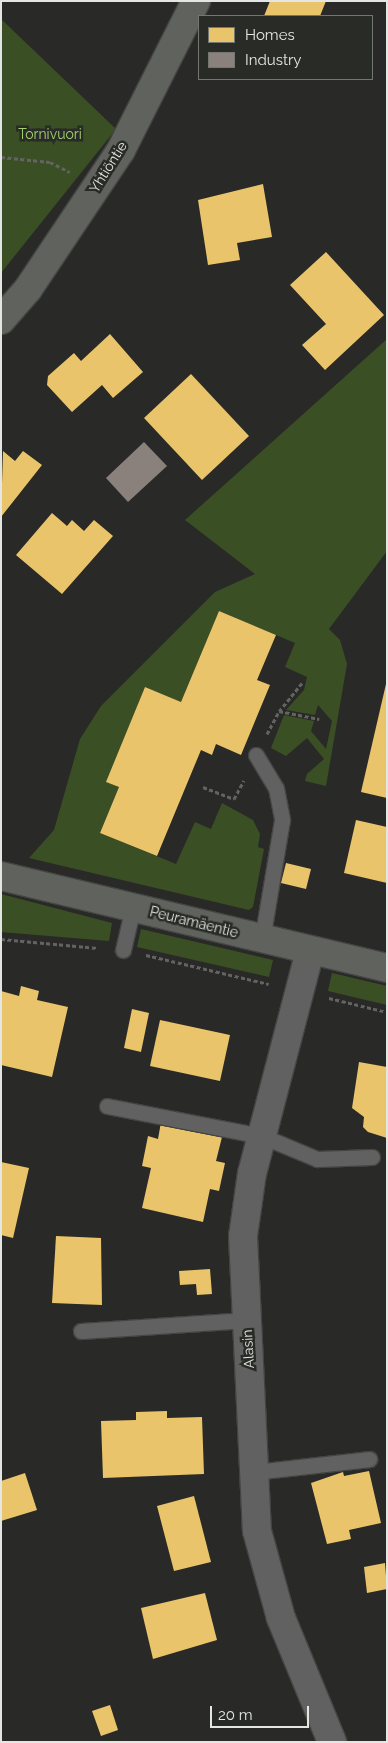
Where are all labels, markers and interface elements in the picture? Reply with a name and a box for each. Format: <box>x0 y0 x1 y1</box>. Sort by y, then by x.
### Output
legend <box>198 15 373 80</box>
text: Homes <box>245 26 295 44</box>
text: Industry <box>245 51 301 69</box>
park label: Tornivuori <box>18 126 82 142</box>
street label: Yhtiöntie <box>86 138 130 196</box>
street label: Peuramäentie <box>148 903 240 941</box>
street label: Alasin <box>239 1329 257 1369</box>
scale bar <box>213 1696 312 1728</box>
text: 20 m <box>218 1706 253 1724</box>

